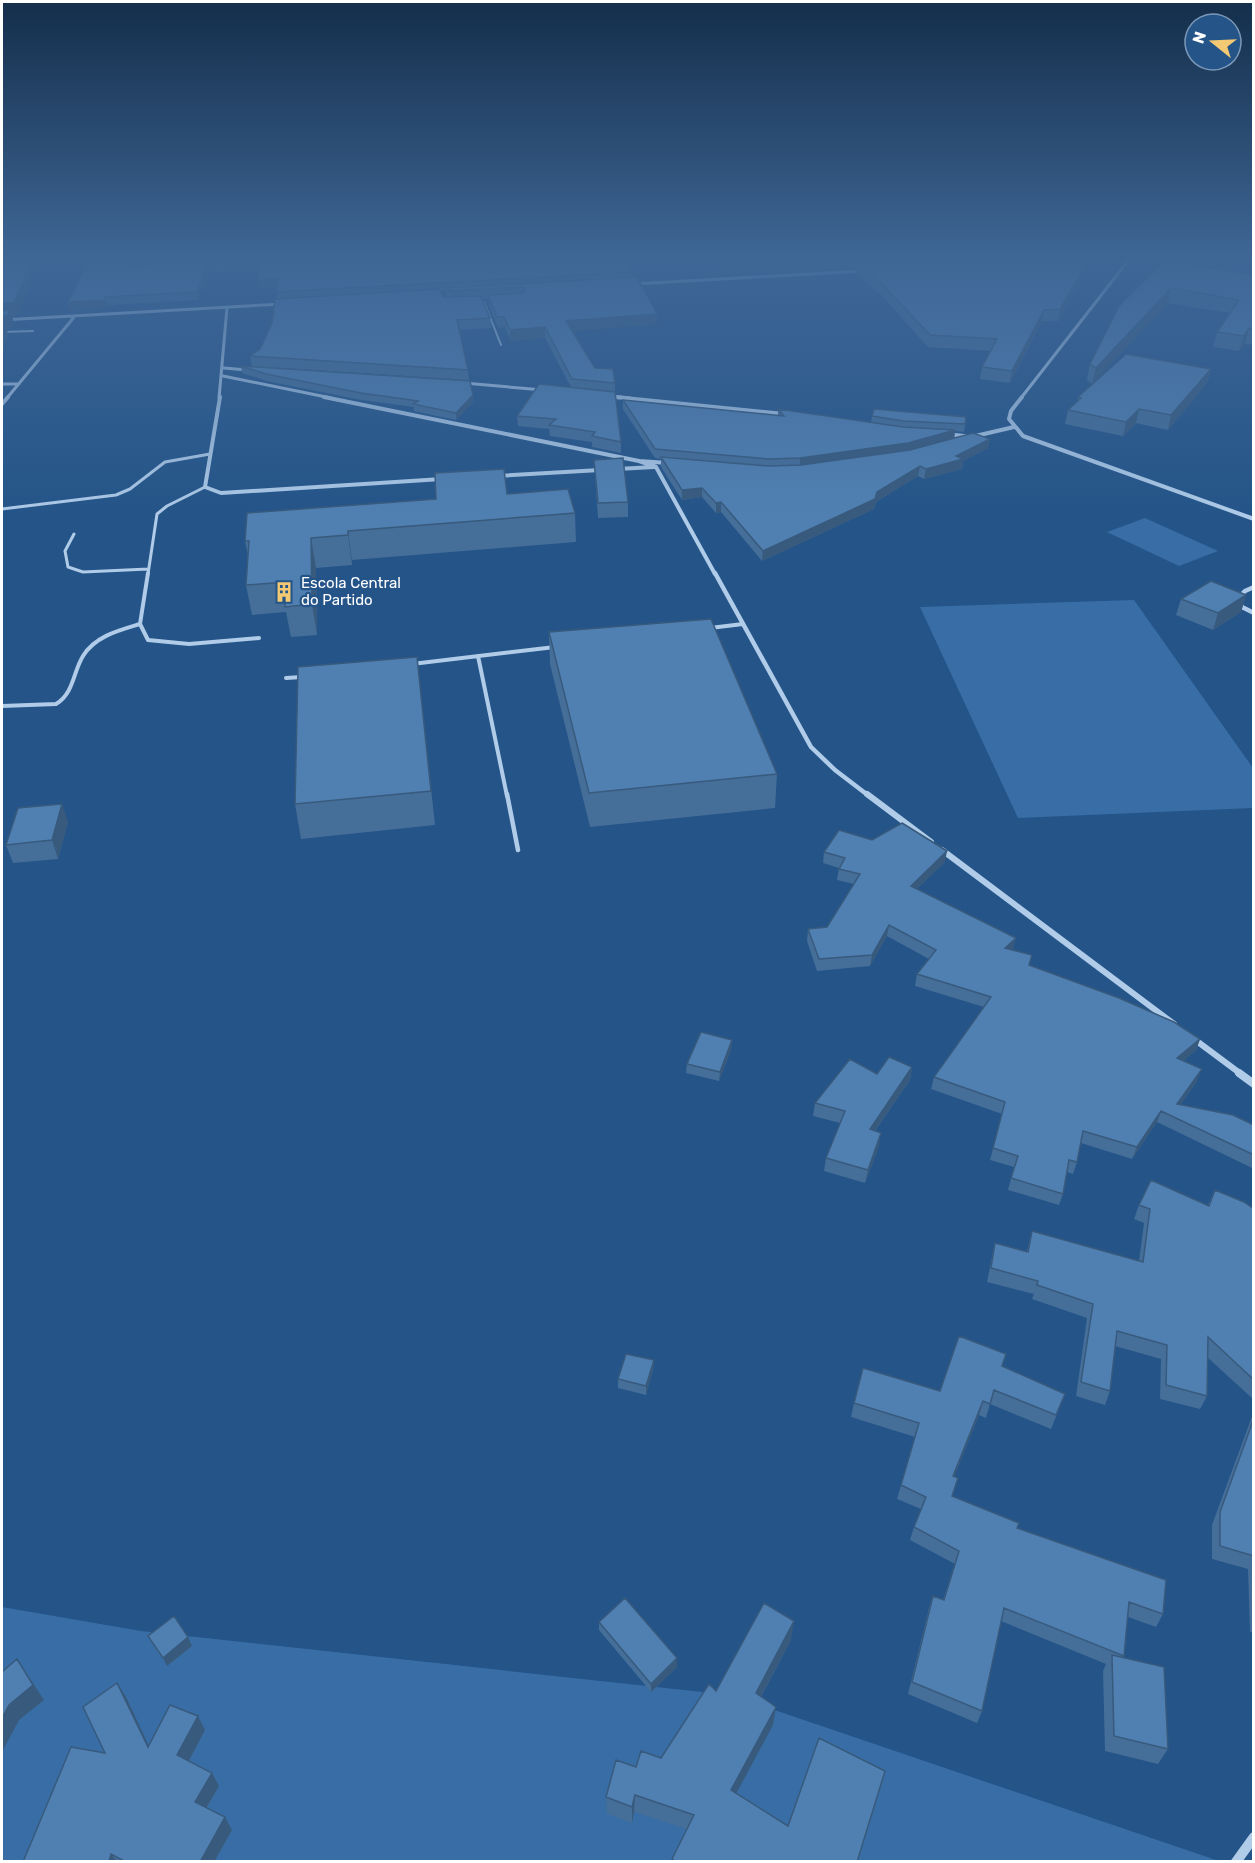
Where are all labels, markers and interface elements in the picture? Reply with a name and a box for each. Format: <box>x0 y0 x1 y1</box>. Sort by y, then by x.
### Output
north arrow <box>1183 12 1243 72</box>
text: N <box>1188 29 1210 46</box>
place label: Escola Central do Partido <box>301 574 401 609</box>
building icon: Escola Central do Partido <box>272 580 296 604</box>

